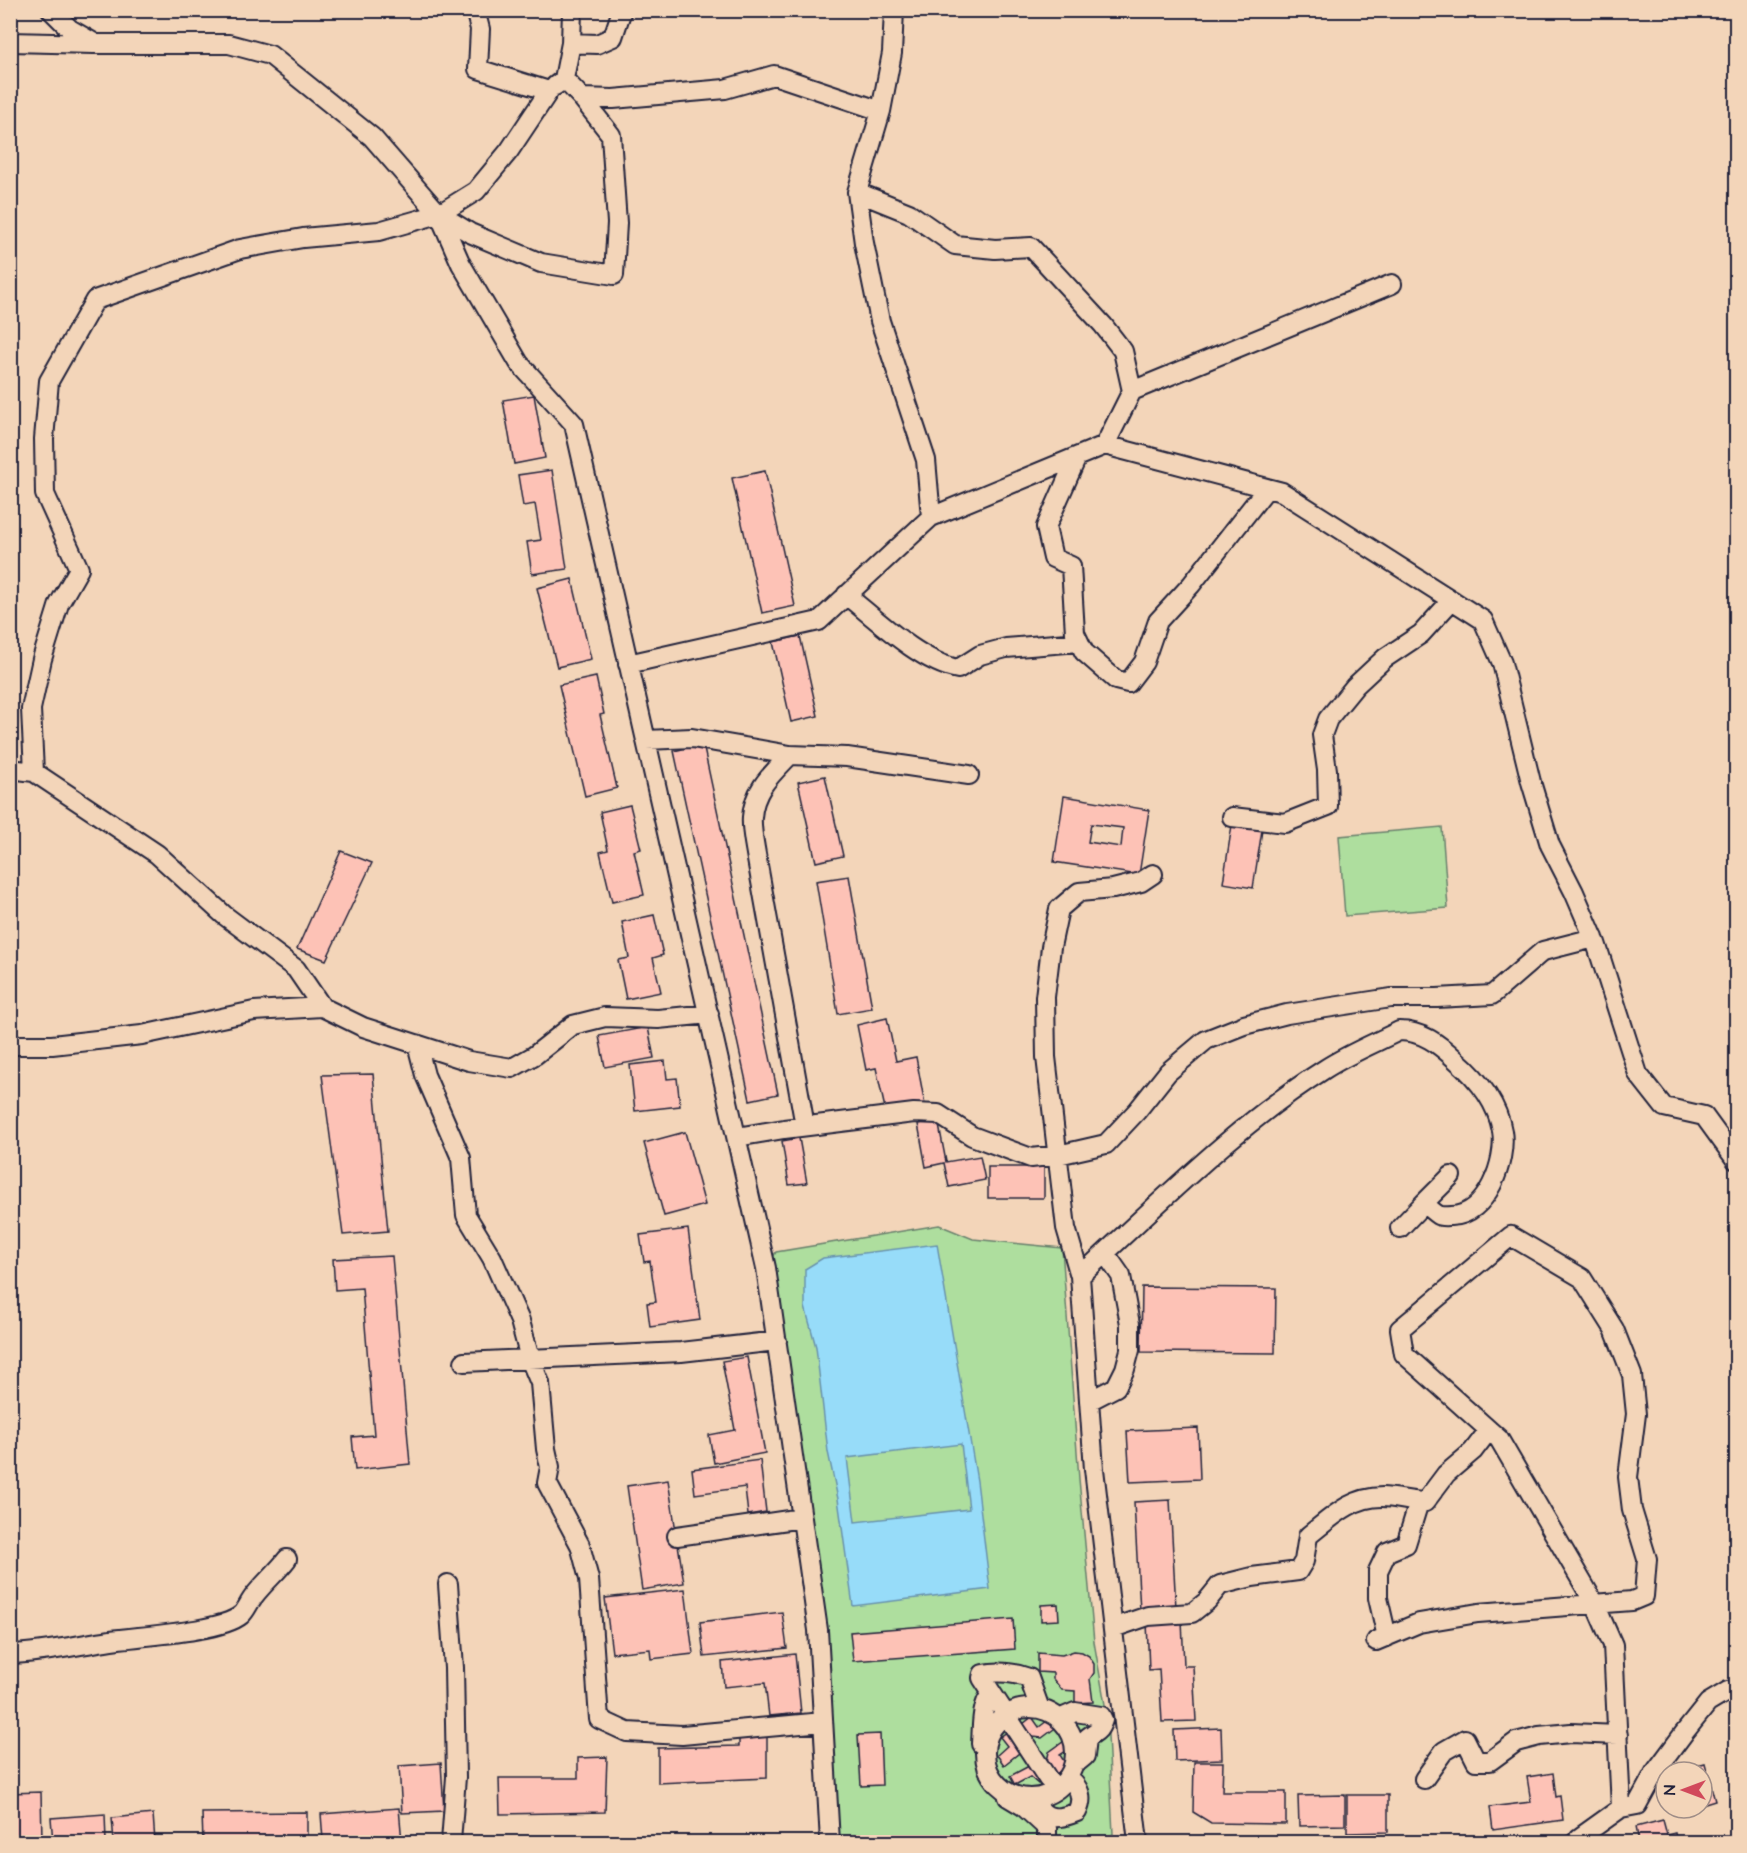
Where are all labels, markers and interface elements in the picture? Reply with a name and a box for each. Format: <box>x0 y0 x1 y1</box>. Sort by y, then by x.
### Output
north arrow <box>1654 1760 1714 1820</box>
text: N <box>1659 1785 1681 1795</box>

